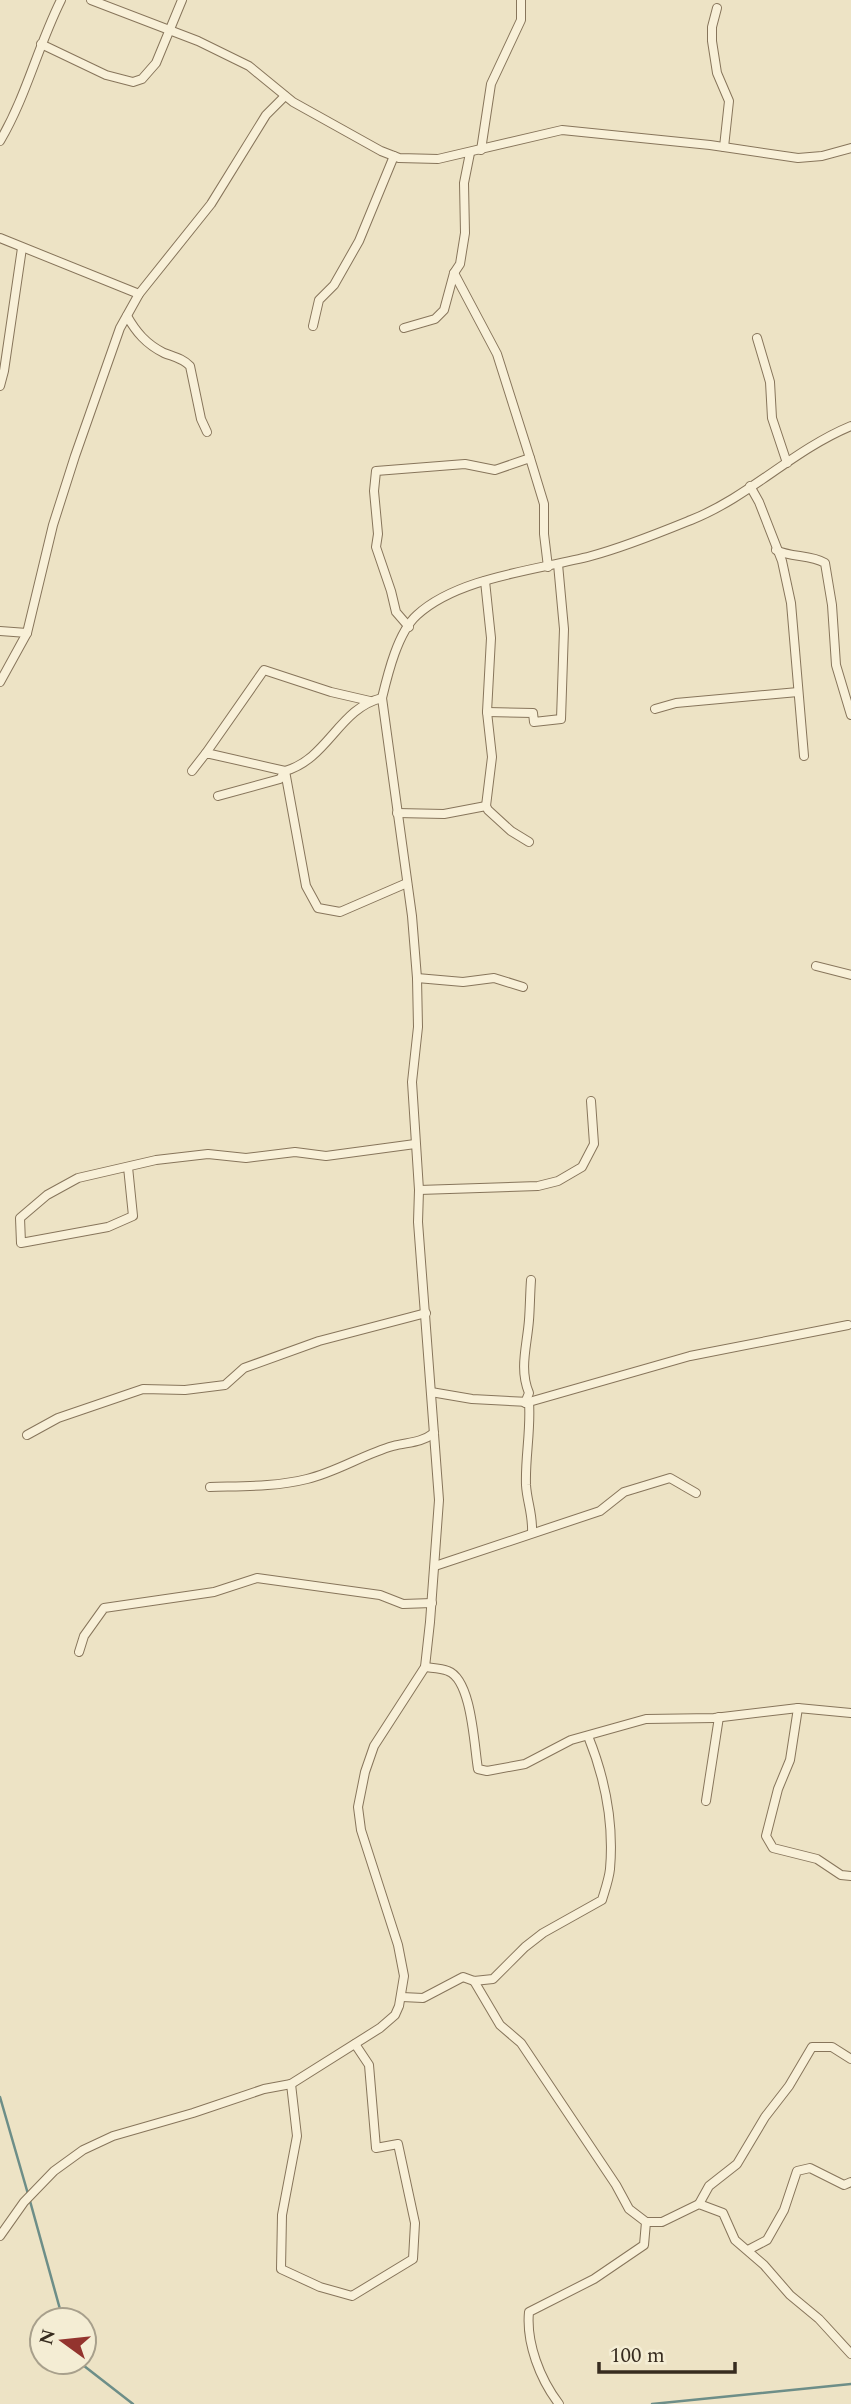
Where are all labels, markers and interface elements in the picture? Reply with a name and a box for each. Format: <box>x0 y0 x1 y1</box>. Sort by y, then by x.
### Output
north arrow <box>28 2306 98 2376</box>
text: N <box>32 2326 64 2348</box>
scale bar <box>599 2330 736 2374</box>
text: 100 m <box>610 2340 665 2372</box>

